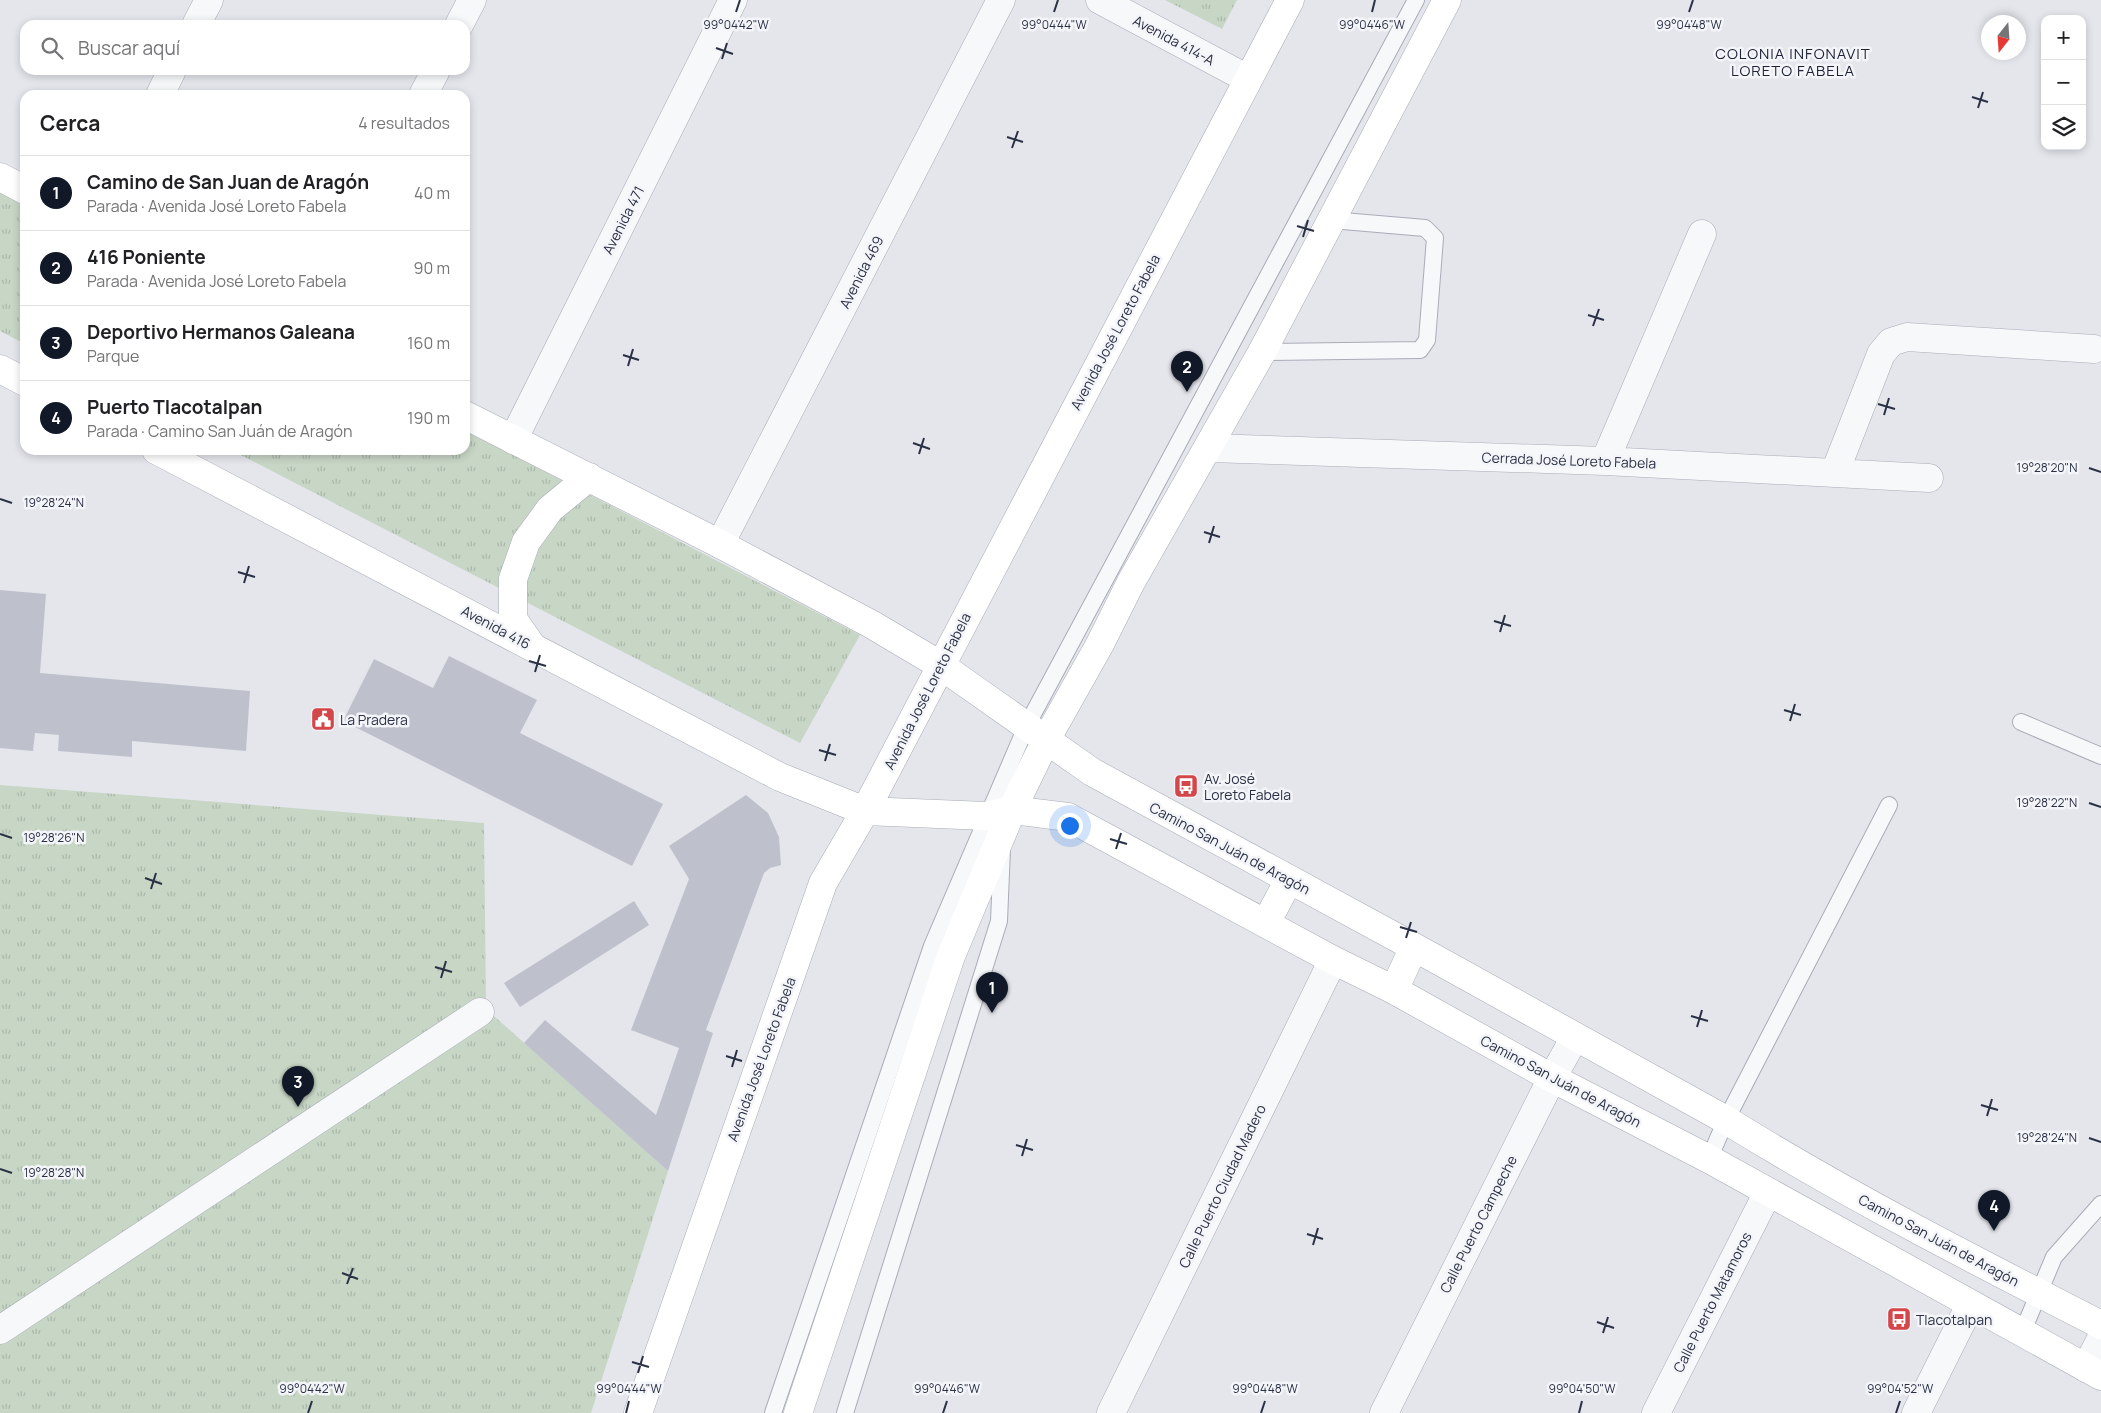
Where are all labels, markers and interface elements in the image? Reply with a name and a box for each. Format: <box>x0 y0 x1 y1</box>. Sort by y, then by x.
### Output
street label: Avenida 414-A <box>1130 10 1218 70</box>
north arrow <box>1981 15 2026 60</box>
map controls <box>2041 15 2086 150</box>
button: + <box>2041 15 2086 60</box>
text: 99°04'42"W <box>703 16 769 33</box>
text: 99°04'44"W <box>1021 16 1087 33</box>
text: 99°04'46"W <box>1339 16 1406 33</box>
text: 99°04'48"W <box>1656 16 1722 33</box>
search box <box>20 20 470 75</box>
icon: search <box>38 34 66 62</box>
text: Buscar aquí <box>78 35 180 61</box>
district label: COLONIA INFONAVIT LORETO FABELA <box>1715 43 1871 81</box>
button: − <box>2041 60 2086 105</box>
button: layers <box>2041 105 2086 150</box>
text: Cerca <box>40 109 100 137</box>
text: 4 resultados <box>358 112 450 134</box>
text: Camino de San Juan de Aragón <box>87 169 369 195</box>
text: 1 <box>52 182 60 204</box>
text: 40 m <box>414 182 450 204</box>
street label: Avenida 471 <box>598 183 648 257</box>
text: Parada · Avenida José Loreto Fabela <box>87 195 346 217</box>
street label: Avenida 469 <box>835 232 887 312</box>
text: 416 Poniente <box>87 244 206 270</box>
street label: Avenida José Loreto Fabela <box>1066 251 1164 413</box>
text: 2 <box>51 257 61 279</box>
text: 90 m <box>414 257 450 279</box>
text: Parada · Avenida José Loreto Fabela <box>87 270 346 292</box>
text: Deportivo Hermanos Galeana <box>87 319 355 345</box>
text: 3 <box>51 332 61 354</box>
text: 160 m <box>407 332 450 354</box>
text: Parque <box>87 345 139 367</box>
pin: 2 <box>1171 351 1203 392</box>
text: Puerto Tlacotalpan <box>87 394 263 420</box>
text: 4 <box>51 407 61 429</box>
text: 190 m <box>407 407 450 429</box>
text: Parada · Camino San Juán de Aragón <box>87 420 353 442</box>
street label: Cerrada José Loreto Fabela <box>1481 447 1657 473</box>
text: 19°28'20"N <box>2017 459 2077 476</box>
text: 19°28'24"N <box>24 494 84 511</box>
street label: Avenida 416 <box>458 601 534 653</box>
street label: Avenida José Loreto Fabela <box>879 609 975 773</box>
public building icon: La Pradera <box>310 706 336 732</box>
place label: La Pradera <box>340 710 408 729</box>
place label: Av. José Loreto Fabela <box>1204 769 1291 804</box>
bus stop icon: Av. José Loreto Fabela <box>1173 773 1199 799</box>
text: 19°28'22"N <box>2017 794 2077 811</box>
street label: Camino San Juán de Aragón <box>1146 798 1314 898</box>
your location <box>1057 813 1083 839</box>
text: 19°28'26"N <box>23 829 85 846</box>
pin: 1 <box>976 972 1008 1013</box>
street label: Avenida José Loreto Fabela <box>722 974 800 1144</box>
street label: Camino San Juán de Aragón <box>1477 1031 1645 1131</box>
pin: 3 <box>282 1066 314 1107</box>
street label: Calle Puerto Ciudad Madero <box>1174 1101 1270 1271</box>
text: 19°28'24"N <box>2017 1129 2077 1146</box>
street label: Calle Puerto Campeche <box>1435 1152 1521 1296</box>
text: 19°28'28"N <box>24 1164 84 1181</box>
street label: Camino San Juán de Aragón <box>1855 1190 2023 1290</box>
pin: 4 <box>1978 1190 2010 1231</box>
street label: Calle Puerto Matamoros <box>1668 1229 1756 1375</box>
bus stop icon: Tlacotalpan <box>1886 1306 1912 1332</box>
place label: Tlacotalpan <box>1916 1310 1992 1329</box>
text: 99°04'42"W <box>279 1380 345 1397</box>
text: 99°04'44"W <box>596 1380 662 1397</box>
text: 99°04'46"W <box>914 1380 981 1397</box>
text: 99°04'48"W <box>1232 1380 1298 1397</box>
text: 99°04'50"W <box>1548 1380 1616 1397</box>
text: 99°04'52"W <box>1867 1380 1934 1397</box>

